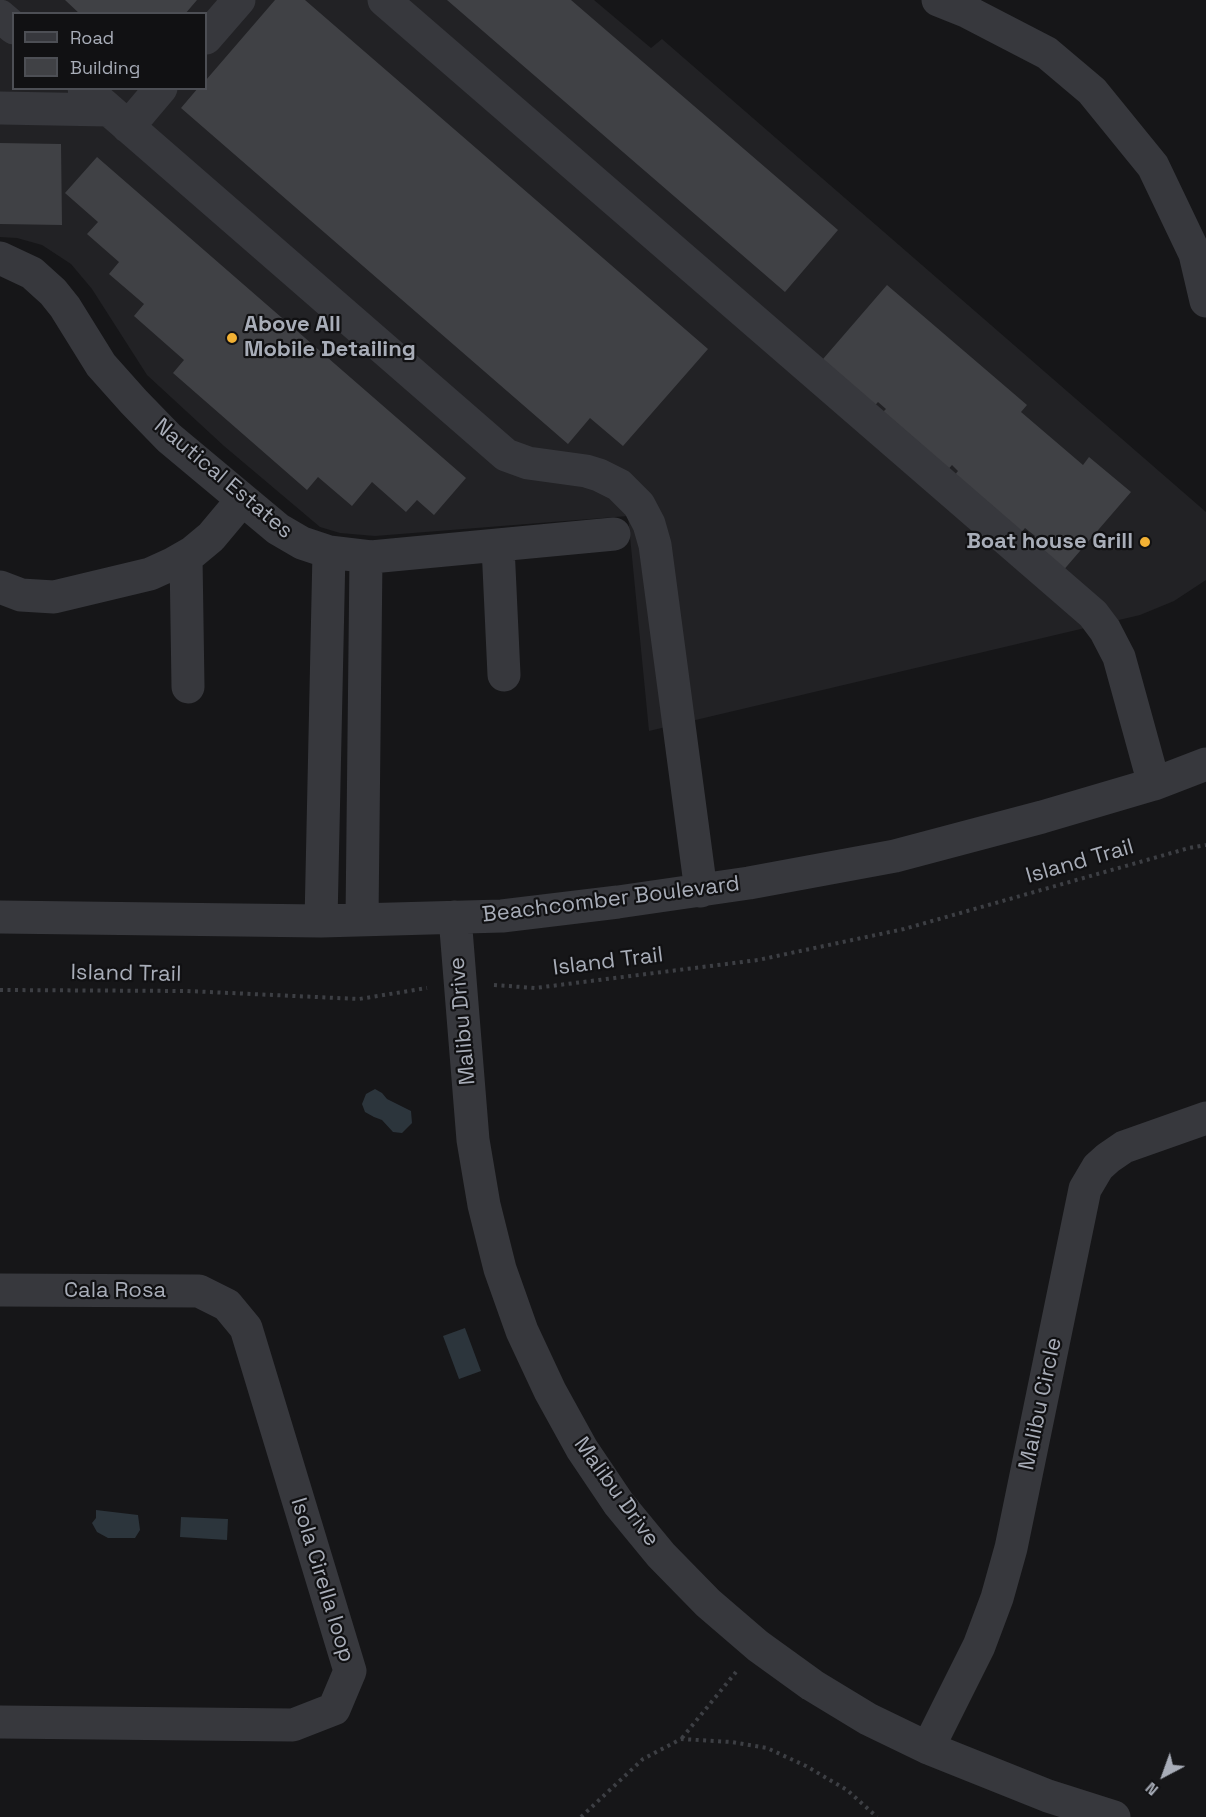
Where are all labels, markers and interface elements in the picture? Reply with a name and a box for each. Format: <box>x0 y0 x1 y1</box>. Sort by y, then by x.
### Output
legend <box>12 12 207 90</box>
text: Road <box>70 26 114 49</box>
text: Building <box>70 56 140 79</box>
place label: Above All Mobile Detailing <box>244 312 416 364</box>
marker: Above All Mobile Detailing <box>225 331 239 345</box>
street label: Nautical Estates <box>148 413 298 545</box>
place label: Boat house Grill <box>966 529 1133 555</box>
marker: Boat house Grill <box>1138 535 1152 549</box>
street label: Island Trail <box>1023 834 1137 890</box>
street label: Beachcomber Boulevard <box>481 871 741 929</box>
street label: Island Trail <box>551 942 665 982</box>
street label: Malibu Drive <box>444 956 482 1086</box>
street label: Island Trail <box>70 960 182 988</box>
street label: Cala Rosa <box>64 1278 166 1304</box>
street label: Malibu Circle <box>1014 1335 1068 1473</box>
street label: Malibu Drive <box>568 1432 664 1552</box>
street label: Isola Cirella loop <box>284 1495 360 1665</box>
north arrow <box>1134 1745 1194 1805</box>
text: N <box>1141 1778 1163 1800</box>

